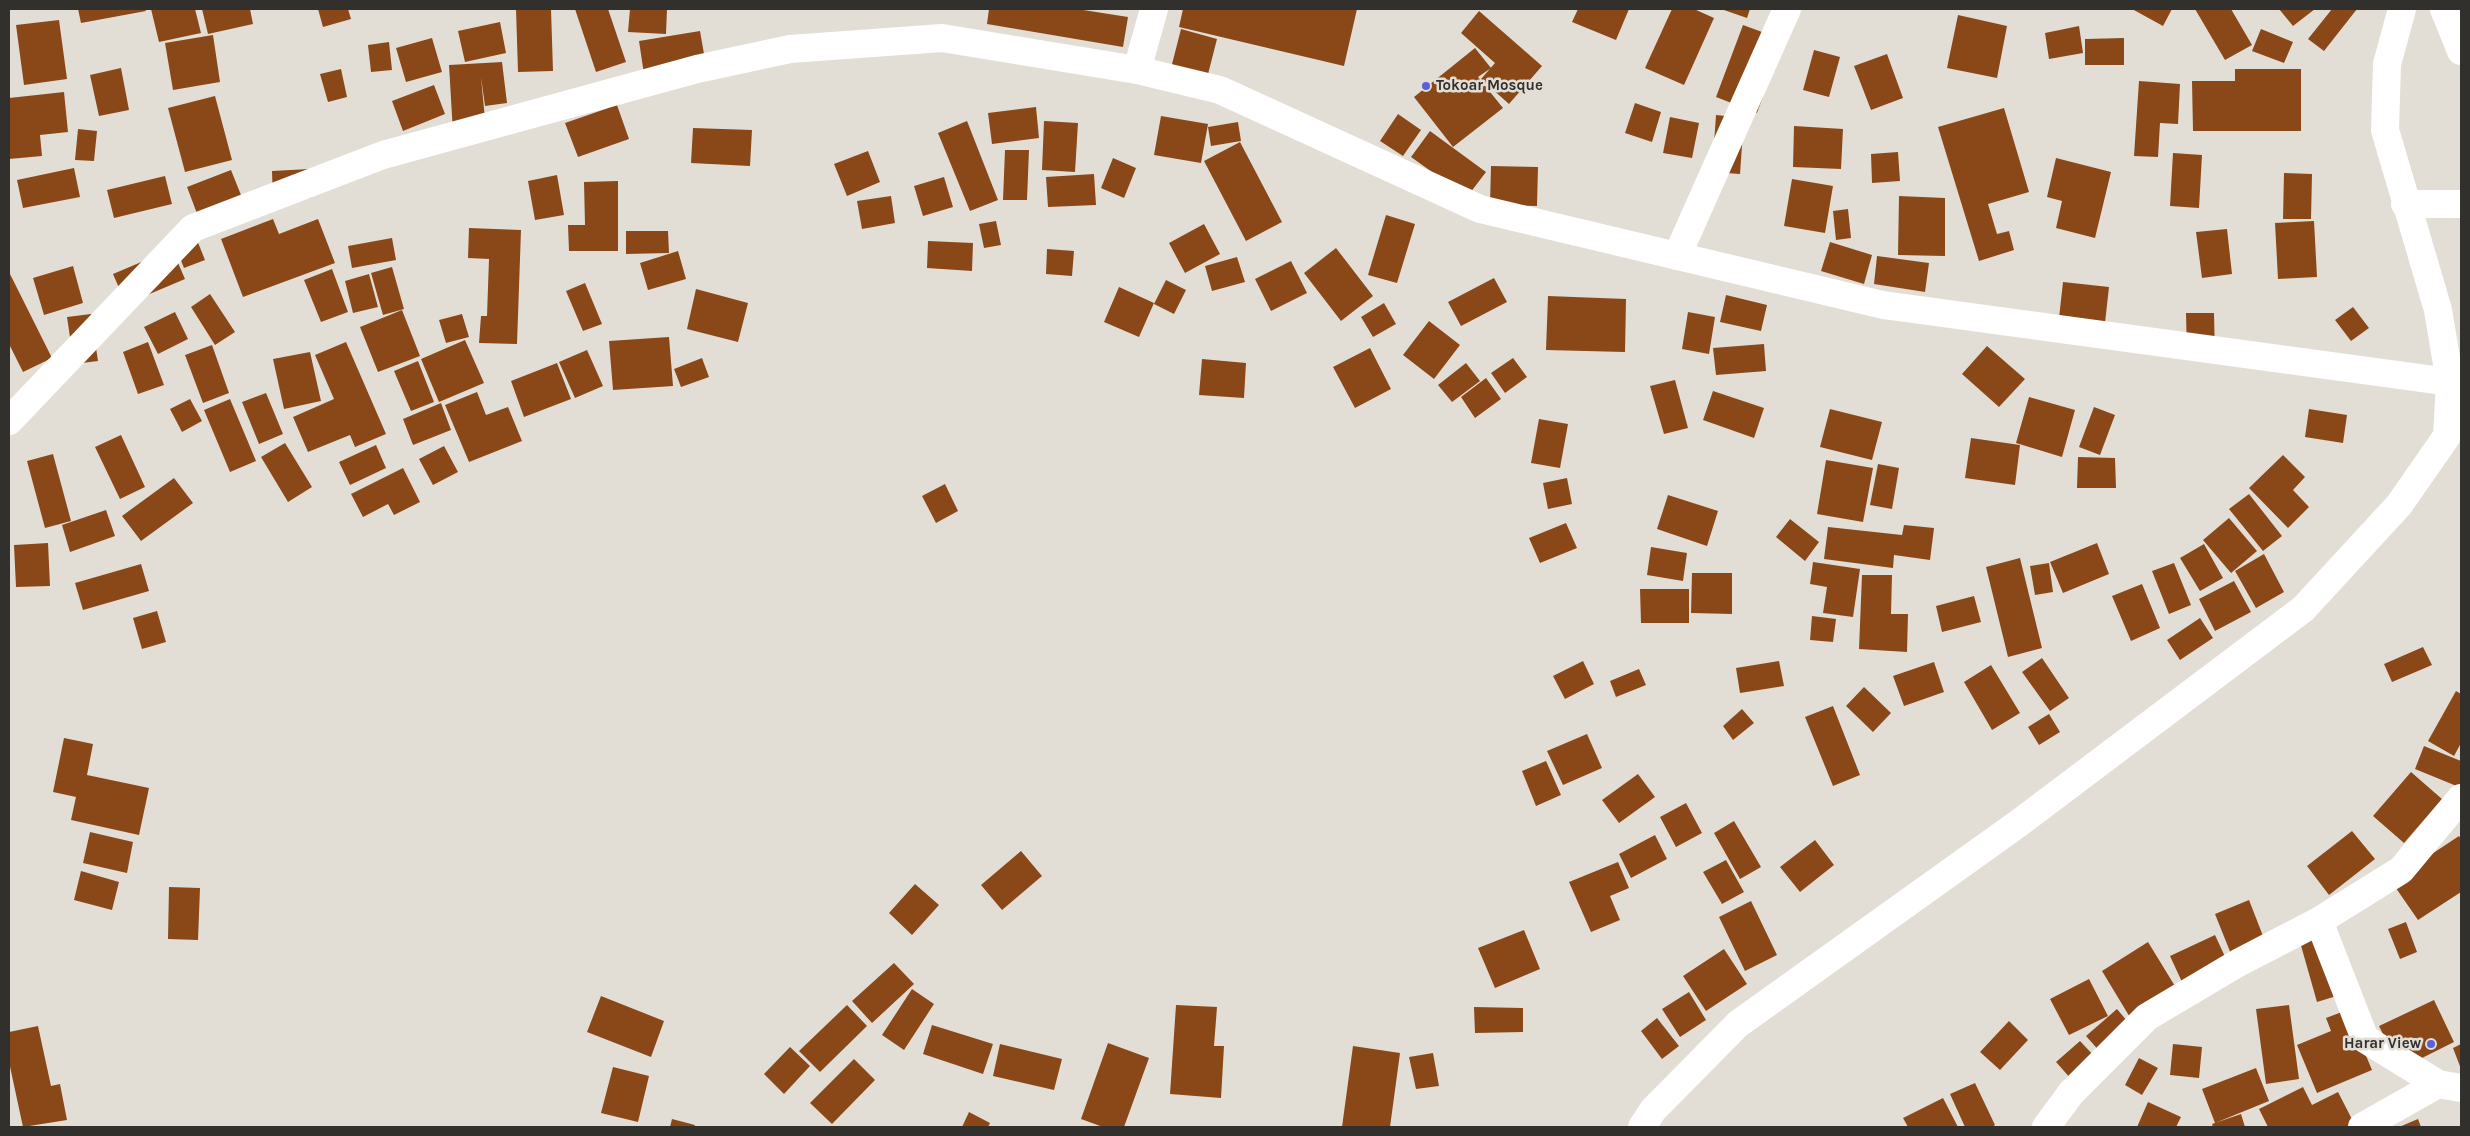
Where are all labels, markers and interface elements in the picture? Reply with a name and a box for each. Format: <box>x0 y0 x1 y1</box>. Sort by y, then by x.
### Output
place label: Tokoar Mosque <box>1436 77 1543 95</box>
marker: Tokoar Mosque <box>1420 80 1432 92</box>
place label: Harar View <box>2344 1035 2421 1053</box>
marker: Harar View <box>2425 1038 2437 1050</box>

